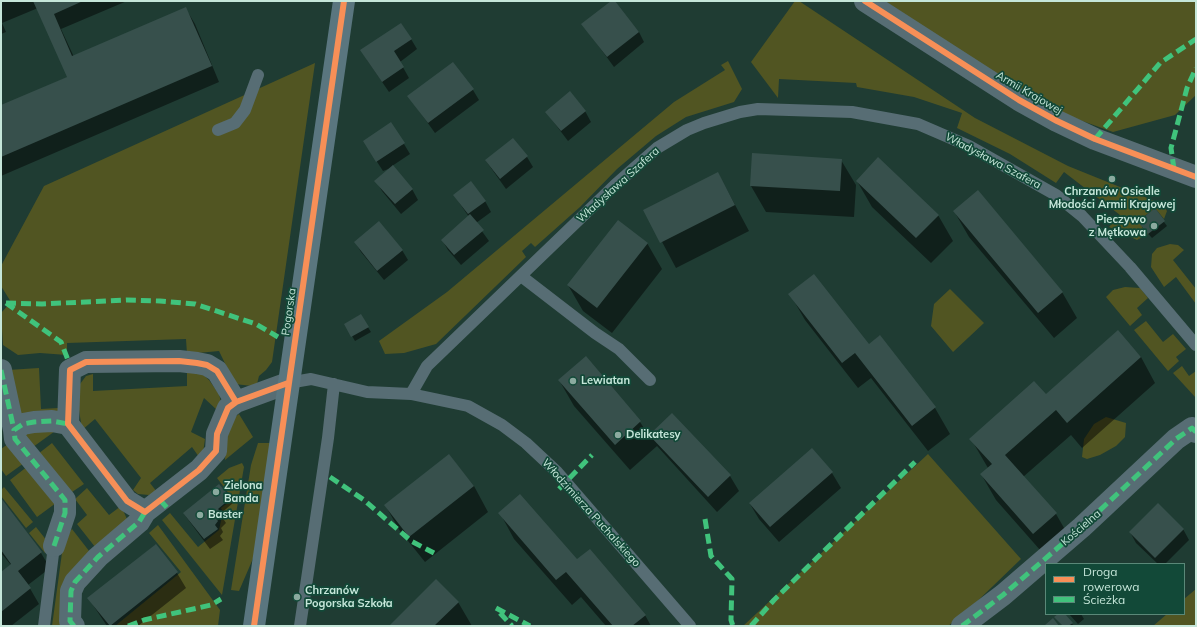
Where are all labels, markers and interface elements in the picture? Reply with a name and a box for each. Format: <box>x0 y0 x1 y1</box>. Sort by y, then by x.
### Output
street label: Armii Krajowej <box>994 69 1064 117</box>
street label: Władysława Szafera <box>943 130 1043 192</box>
street label: Władysława Szafera <box>574 144 662 226</box>
marker: Chrzanów Osiedle Młodości Armii Krajowej <box>1107 174 1117 184</box>
place label: Chrzanów Osiedle Młodości Armii Krajowej <box>1049 185 1175 211</box>
place label: Pieczywo z Mętkowa <box>1089 213 1146 239</box>
marker: Pieczywo z Mętkowa <box>1149 221 1159 231</box>
street label: Pogorska <box>279 287 299 337</box>
place label: Lewiatan <box>581 374 630 388</box>
marker: Lewiatan <box>568 376 578 386</box>
place label: Delikatesy <box>626 428 681 442</box>
marker: Delikatesy <box>613 430 623 440</box>
street label: Włodzimierza Puchalskiego <box>539 456 643 570</box>
place label: Zielona Banda <box>224 479 262 505</box>
marker: Zielona Banda <box>211 487 221 497</box>
street label: Kościelna <box>1058 507 1104 549</box>
place label: Baster <box>208 508 242 522</box>
marker: Baster <box>195 510 205 520</box>
legend <box>1045 563 1185 615</box>
text: Droga rowerowa <box>1083 564 1139 594</box>
place label: Chrzanów Pogorska Szkoła <box>305 584 393 610</box>
marker: Chrzanów Pogorska Szkoła <box>292 592 302 602</box>
text: Ścieżka <box>1083 592 1125 607</box>

